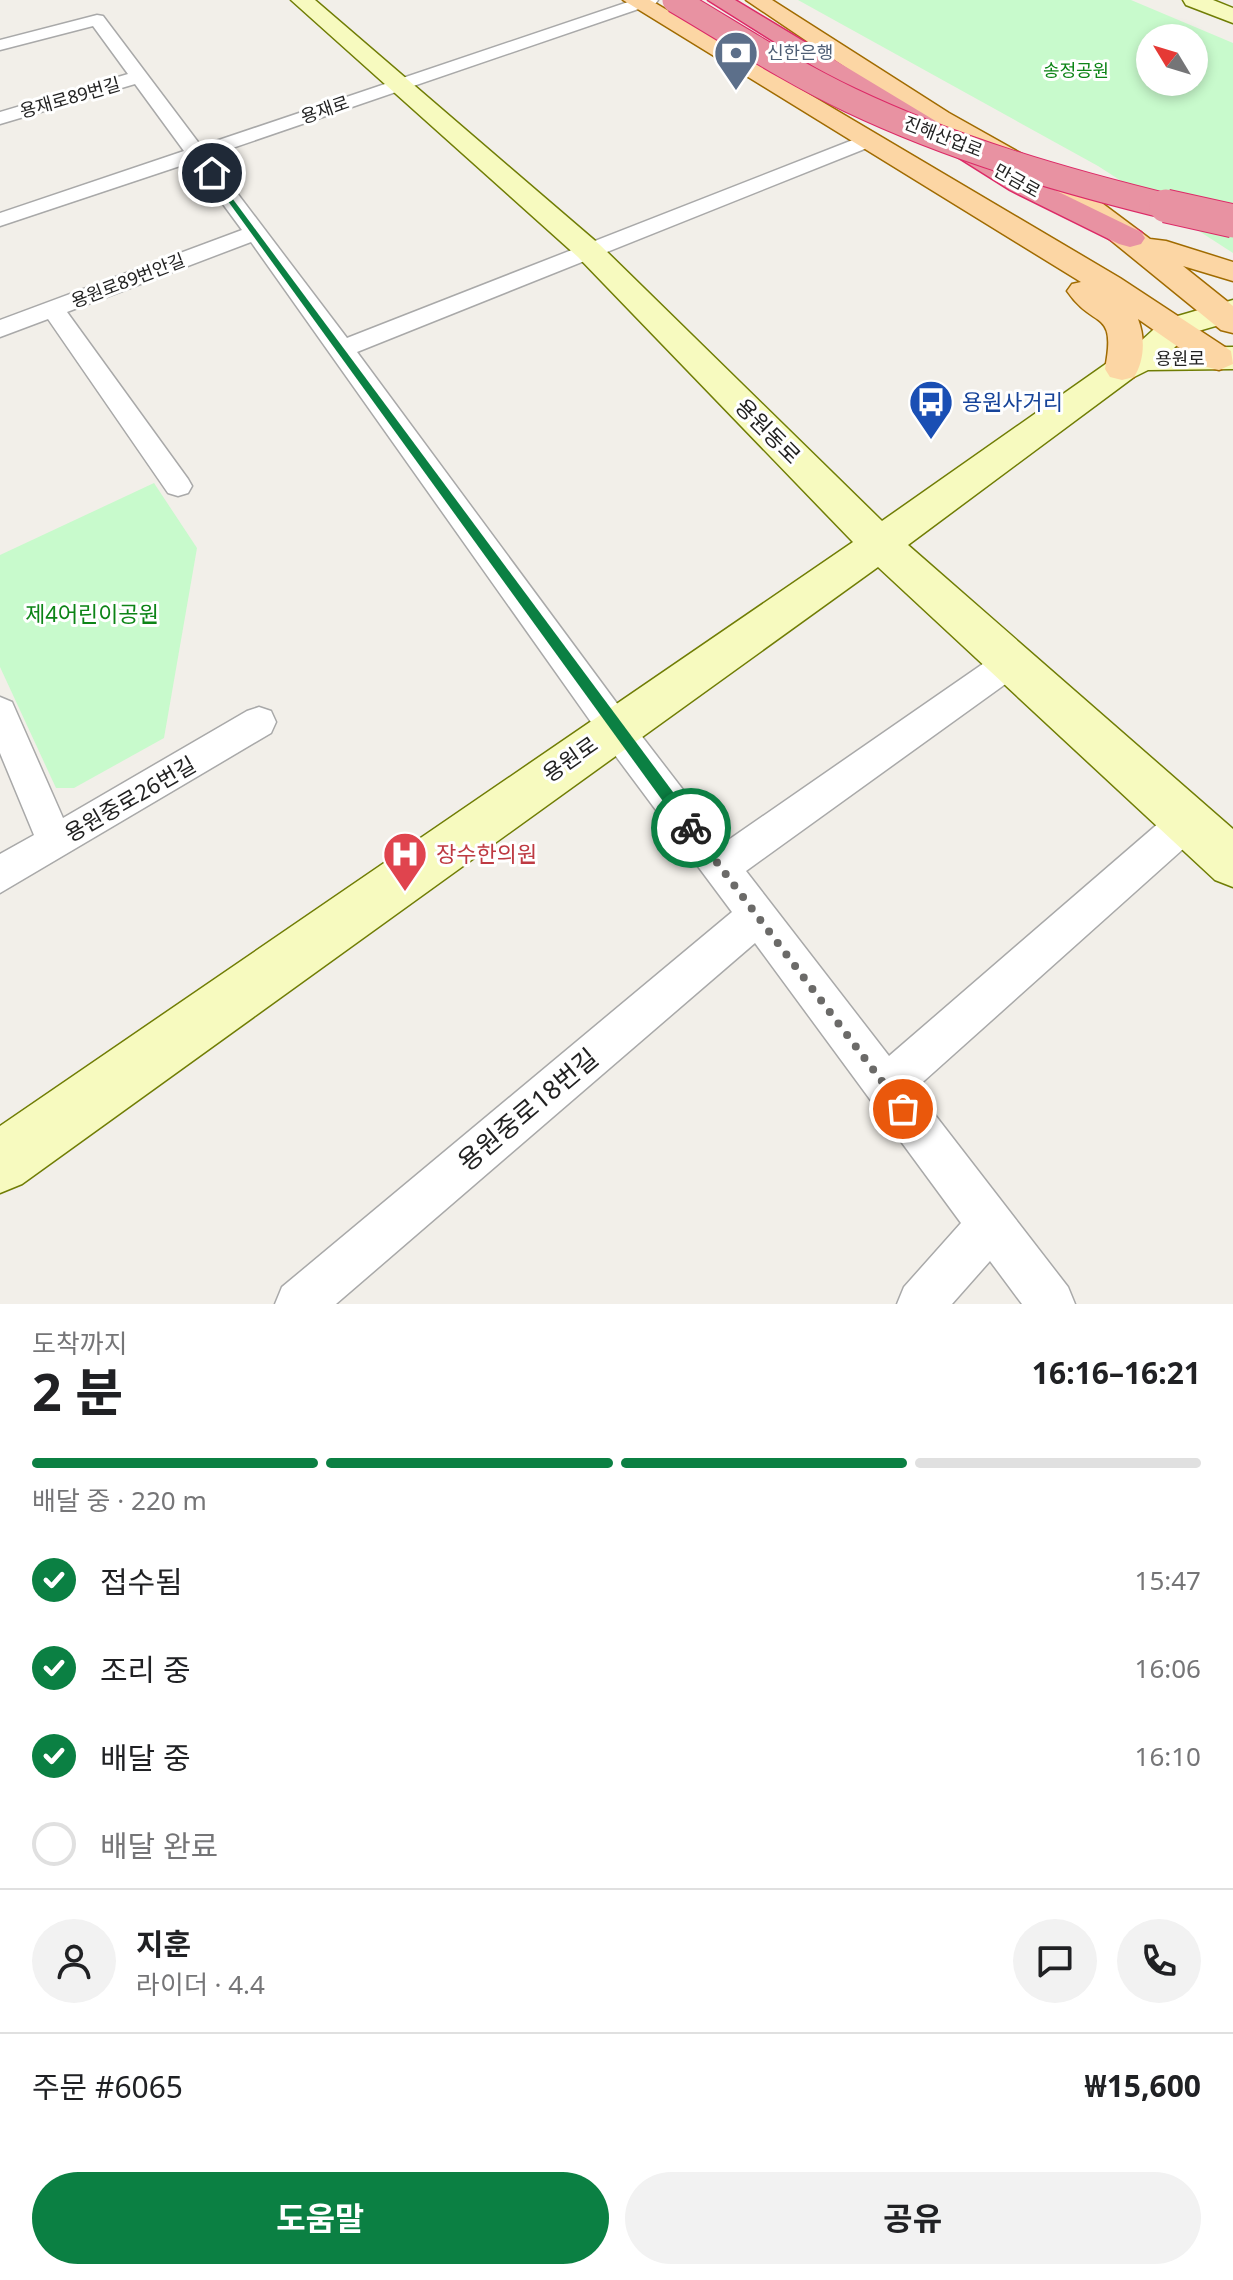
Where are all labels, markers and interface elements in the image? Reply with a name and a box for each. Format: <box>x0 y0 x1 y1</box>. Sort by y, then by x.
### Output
north arrow <box>1136 24 1208 96</box>
map controls <box>1136 24 1208 96</box>
bank icon: 신한은행 <box>712 29 760 92</box>
place label: 신한은행 <box>767 40 833 64</box>
park label: 송정공원 <box>1043 58 1109 82</box>
street label: 용재로89번길 <box>17 71 123 123</box>
street label: 용재로 <box>297 90 352 128</box>
street label: 진해산업로 <box>900 110 986 162</box>
pin <box>178 139 246 207</box>
icon: home <box>190 151 234 195</box>
street label: 만금로 <box>990 158 1045 203</box>
street label: 용원로89번안길 <box>67 247 188 313</box>
street label: 용원로 <box>1155 346 1205 370</box>
bus stop icon: 용원사거리 <box>907 378 955 441</box>
place label: 용원사거리 <box>962 386 1063 416</box>
street label: 용원동로 <box>729 391 808 470</box>
park label: 제4어린이공원 <box>25 598 159 628</box>
street label: 용원로 <box>536 728 603 788</box>
street label: 용원중로26번길 <box>59 748 200 848</box>
courier <box>651 788 731 868</box>
icon: bike <box>669 806 713 850</box>
hospital icon: 장수한의원 <box>381 830 429 893</box>
place label: 장수한의원 <box>436 838 537 868</box>
street label: 용원중로18번길 <box>449 1040 605 1179</box>
pin <box>869 1075 937 1143</box>
icon: bag <box>881 1087 925 1131</box>
text: 도착까지 <box>32 1325 128 1361</box>
text: 16:16–16:21 <box>1032 1352 1201 1393</box>
text: 2 분 <box>32 1355 123 1426</box>
text: 배달 중 · 220 m <box>32 1482 207 1518</box>
icon: check <box>32 1558 76 1602</box>
text: 접수됨 <box>100 1561 183 1602</box>
text: 15:47 <box>1135 1562 1201 1598</box>
icon: check <box>32 1646 76 1690</box>
text: 조리 중 <box>100 1649 191 1690</box>
text: 16:06 <box>1135 1650 1201 1686</box>
icon: check <box>32 1734 76 1778</box>
text: 배달 중 <box>100 1737 191 1778</box>
text: 16:10 <box>1135 1738 1201 1774</box>
text: 배달 완료 <box>100 1825 218 1866</box>
button: person <box>32 1919 116 2003</box>
button: chat <box>1013 1919 1097 2003</box>
button: phone <box>1117 1919 1201 2003</box>
text: 지훈 <box>136 1923 191 1964</box>
text: 라이더 · 4.4 <box>136 1966 265 2002</box>
text: ₩15,600 <box>1085 2065 1201 2106</box>
text: 주문 #6065 <box>32 2066 183 2107</box>
button: 도움말 <box>32 2172 609 2264</box>
button: 공유 <box>625 2172 1201 2264</box>

